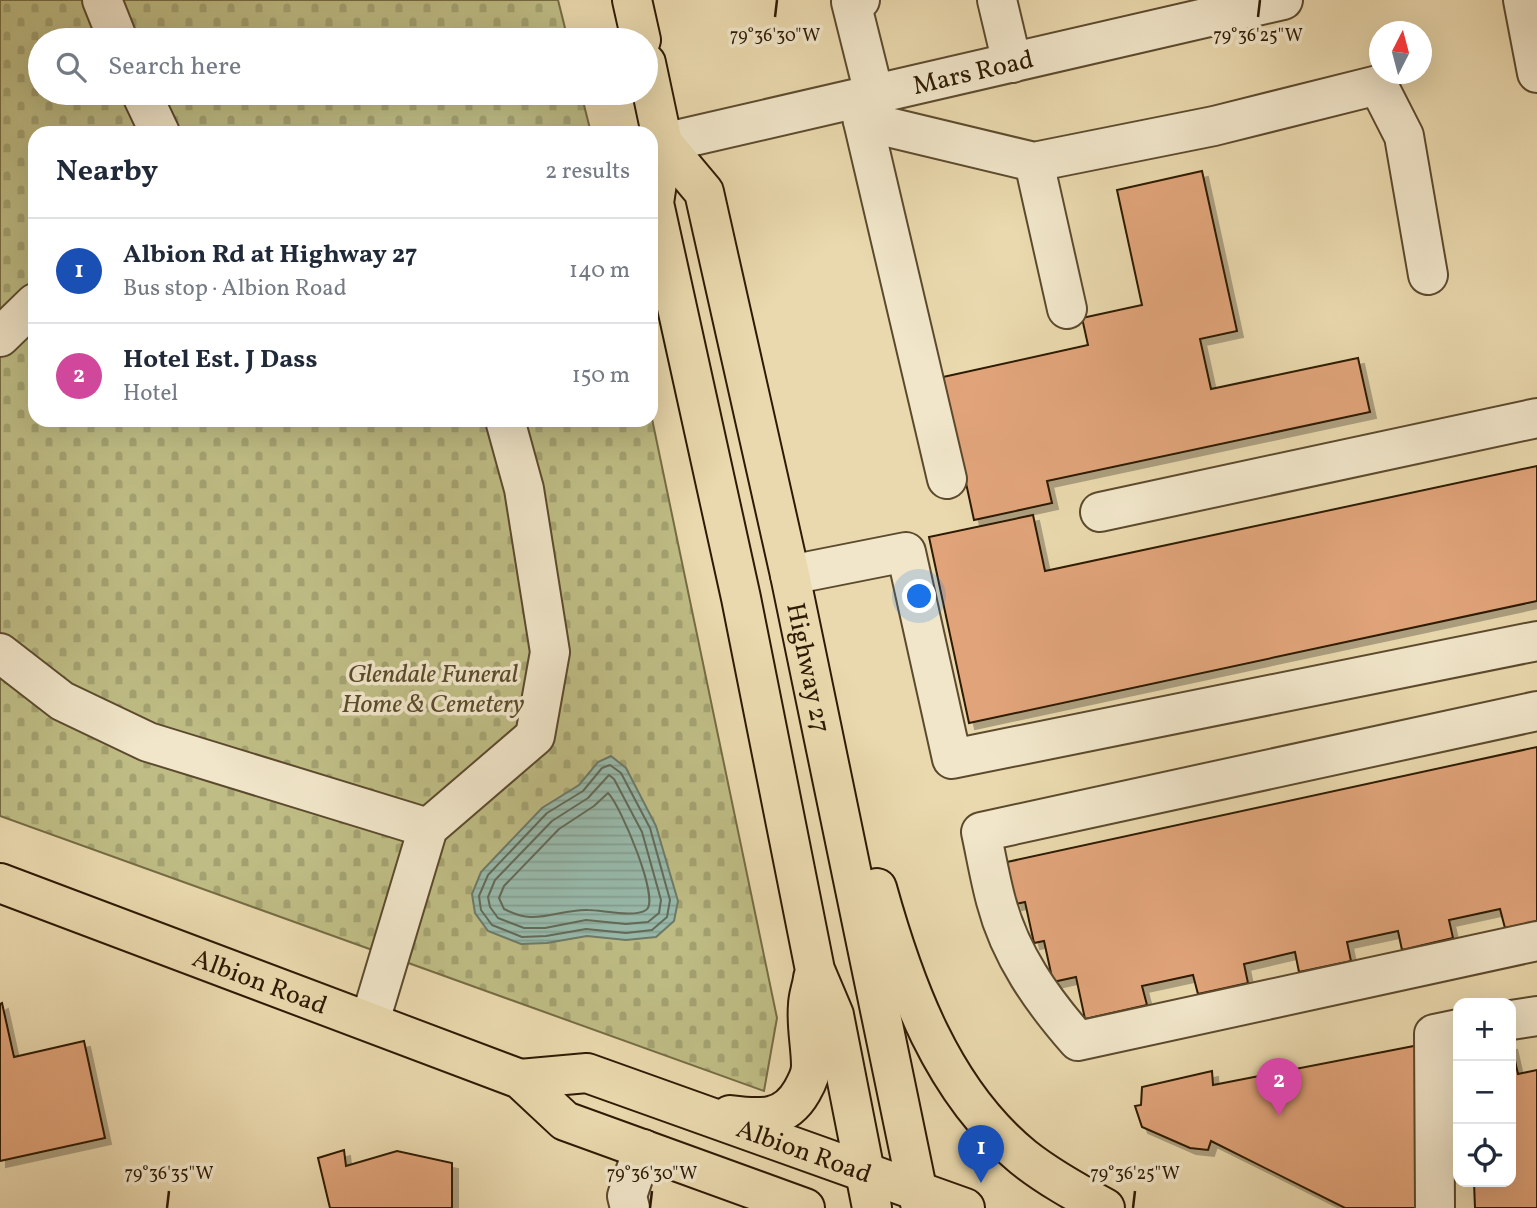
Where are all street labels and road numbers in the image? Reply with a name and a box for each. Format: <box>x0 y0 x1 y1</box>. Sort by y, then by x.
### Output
street label: Mars Road <box>909 42 1037 105</box>
street label: Highway 27 <box>776 600 838 736</box>
street label: Albion Road <box>187 941 332 1025</box>
street label: Albion Road <box>731 1112 876 1193</box>

